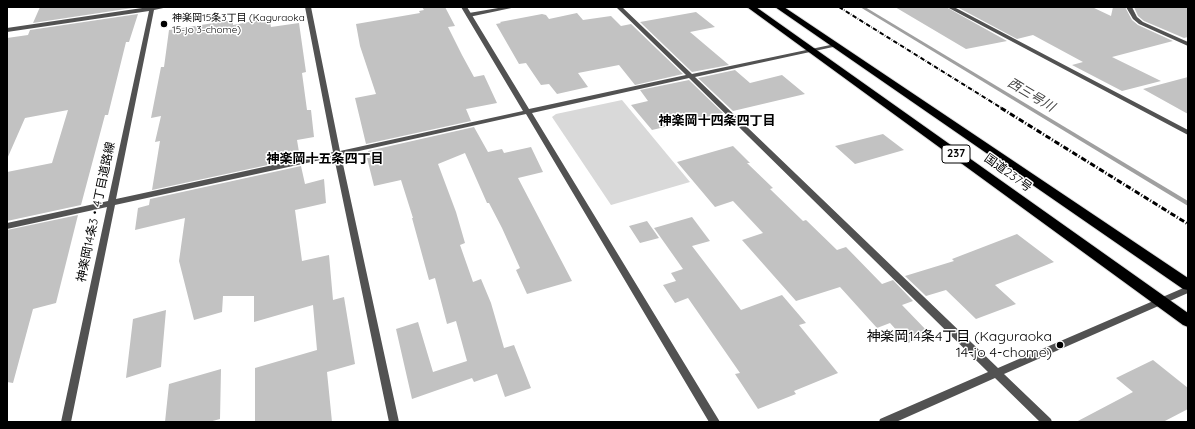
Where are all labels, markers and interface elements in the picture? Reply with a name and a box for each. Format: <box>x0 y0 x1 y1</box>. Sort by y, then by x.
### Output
place label: 神楽岡15条3丁目 (Kaguraoka 15-jo 3-chome) <box>172 12 305 36</box>
marker: 神楽岡15条3丁目 (Kaguraoka 15-jo 3-chome) <box>159 19 169 29</box>
water label: 西三号川 <box>1005 75 1057 115</box>
district label: 神楽岡十四条四丁目 <box>659 113 775 129</box>
street label: 神楽岡14条3・4丁目道路線 <box>74 140 118 284</box>
road number: 237 <box>942 145 970 163</box>
district label: 神楽岡十五条四丁目 <box>267 151 383 167</box>
street label: 国道237号 <box>981 151 1035 195</box>
place label: 神楽岡14条4丁目 (Kaguraoka 14-jo 4-chome) <box>867 329 1052 362</box>
marker: 神楽岡14条4丁目 (Kaguraoka 14-jo 4-chome) <box>1055 340 1065 350</box>

